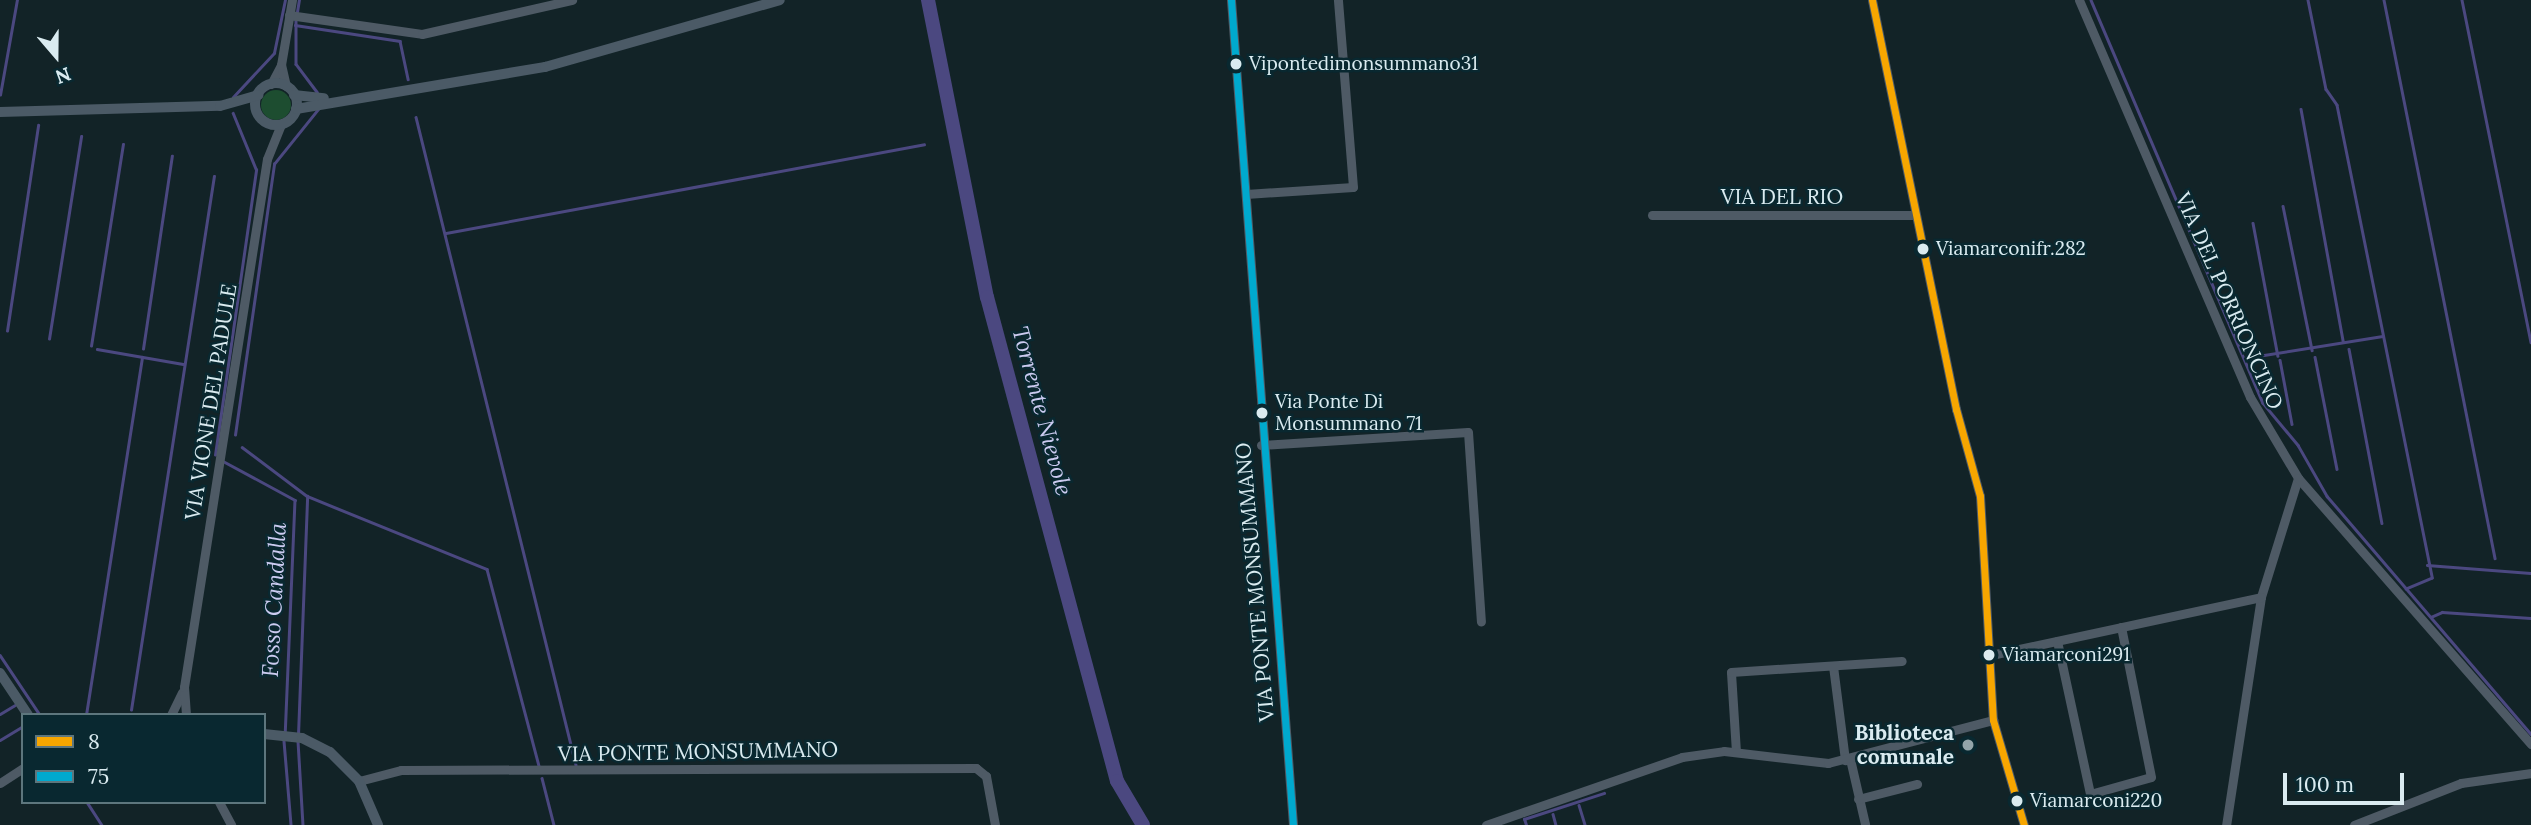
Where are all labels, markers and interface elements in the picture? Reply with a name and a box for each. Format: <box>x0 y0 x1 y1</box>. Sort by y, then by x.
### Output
north arrow <box>21 21 91 91</box>
place label: Vipontedimonsummano31 <box>1249 53 1478 75</box>
marker: Vipontedimonsummano31 <box>1229 57 1243 71</box>
text: N <box>52 62 74 90</box>
street label: VIA DEL RIO <box>1721 184 1843 210</box>
street label: VIA DEL PORRIONCINO <box>2170 189 2288 413</box>
place label: Viamarconifr.282 <box>1936 238 2086 260</box>
marker: Viamarconifr.282 <box>1916 242 1930 256</box>
street label: VIA VIONE DEL PADULE <box>180 282 242 522</box>
water label: Torrente Nievole <box>1006 323 1078 499</box>
place label: Via Ponte Di Monsummano 71 <box>1275 391 1422 435</box>
marker: Via Ponte Di Monsummano 71 <box>1255 406 1269 420</box>
street label: VIA PONTE MONSUMMANO <box>1230 441 1280 723</box>
water label: Fosso Candalla <box>256 522 292 678</box>
place label: Viamarconi291 <box>2002 644 2130 666</box>
marker: Viamarconi291 <box>1982 648 1996 662</box>
legend <box>21 713 266 804</box>
place label: Biblioteca comunale <box>1854 720 1954 770</box>
text: 8 <box>88 728 100 755</box>
street label: VIA PONTE MONSUMMANO <box>558 737 838 767</box>
marker: Biblioteca comunale <box>1960 737 1976 753</box>
scale bar <box>2286 758 2407 802</box>
text: 75 <box>88 763 109 790</box>
text: 100 m <box>2296 771 2354 798</box>
place label: Viamarconi220 <box>2030 790 2162 812</box>
marker: Viamarconi220 <box>2010 794 2024 808</box>

